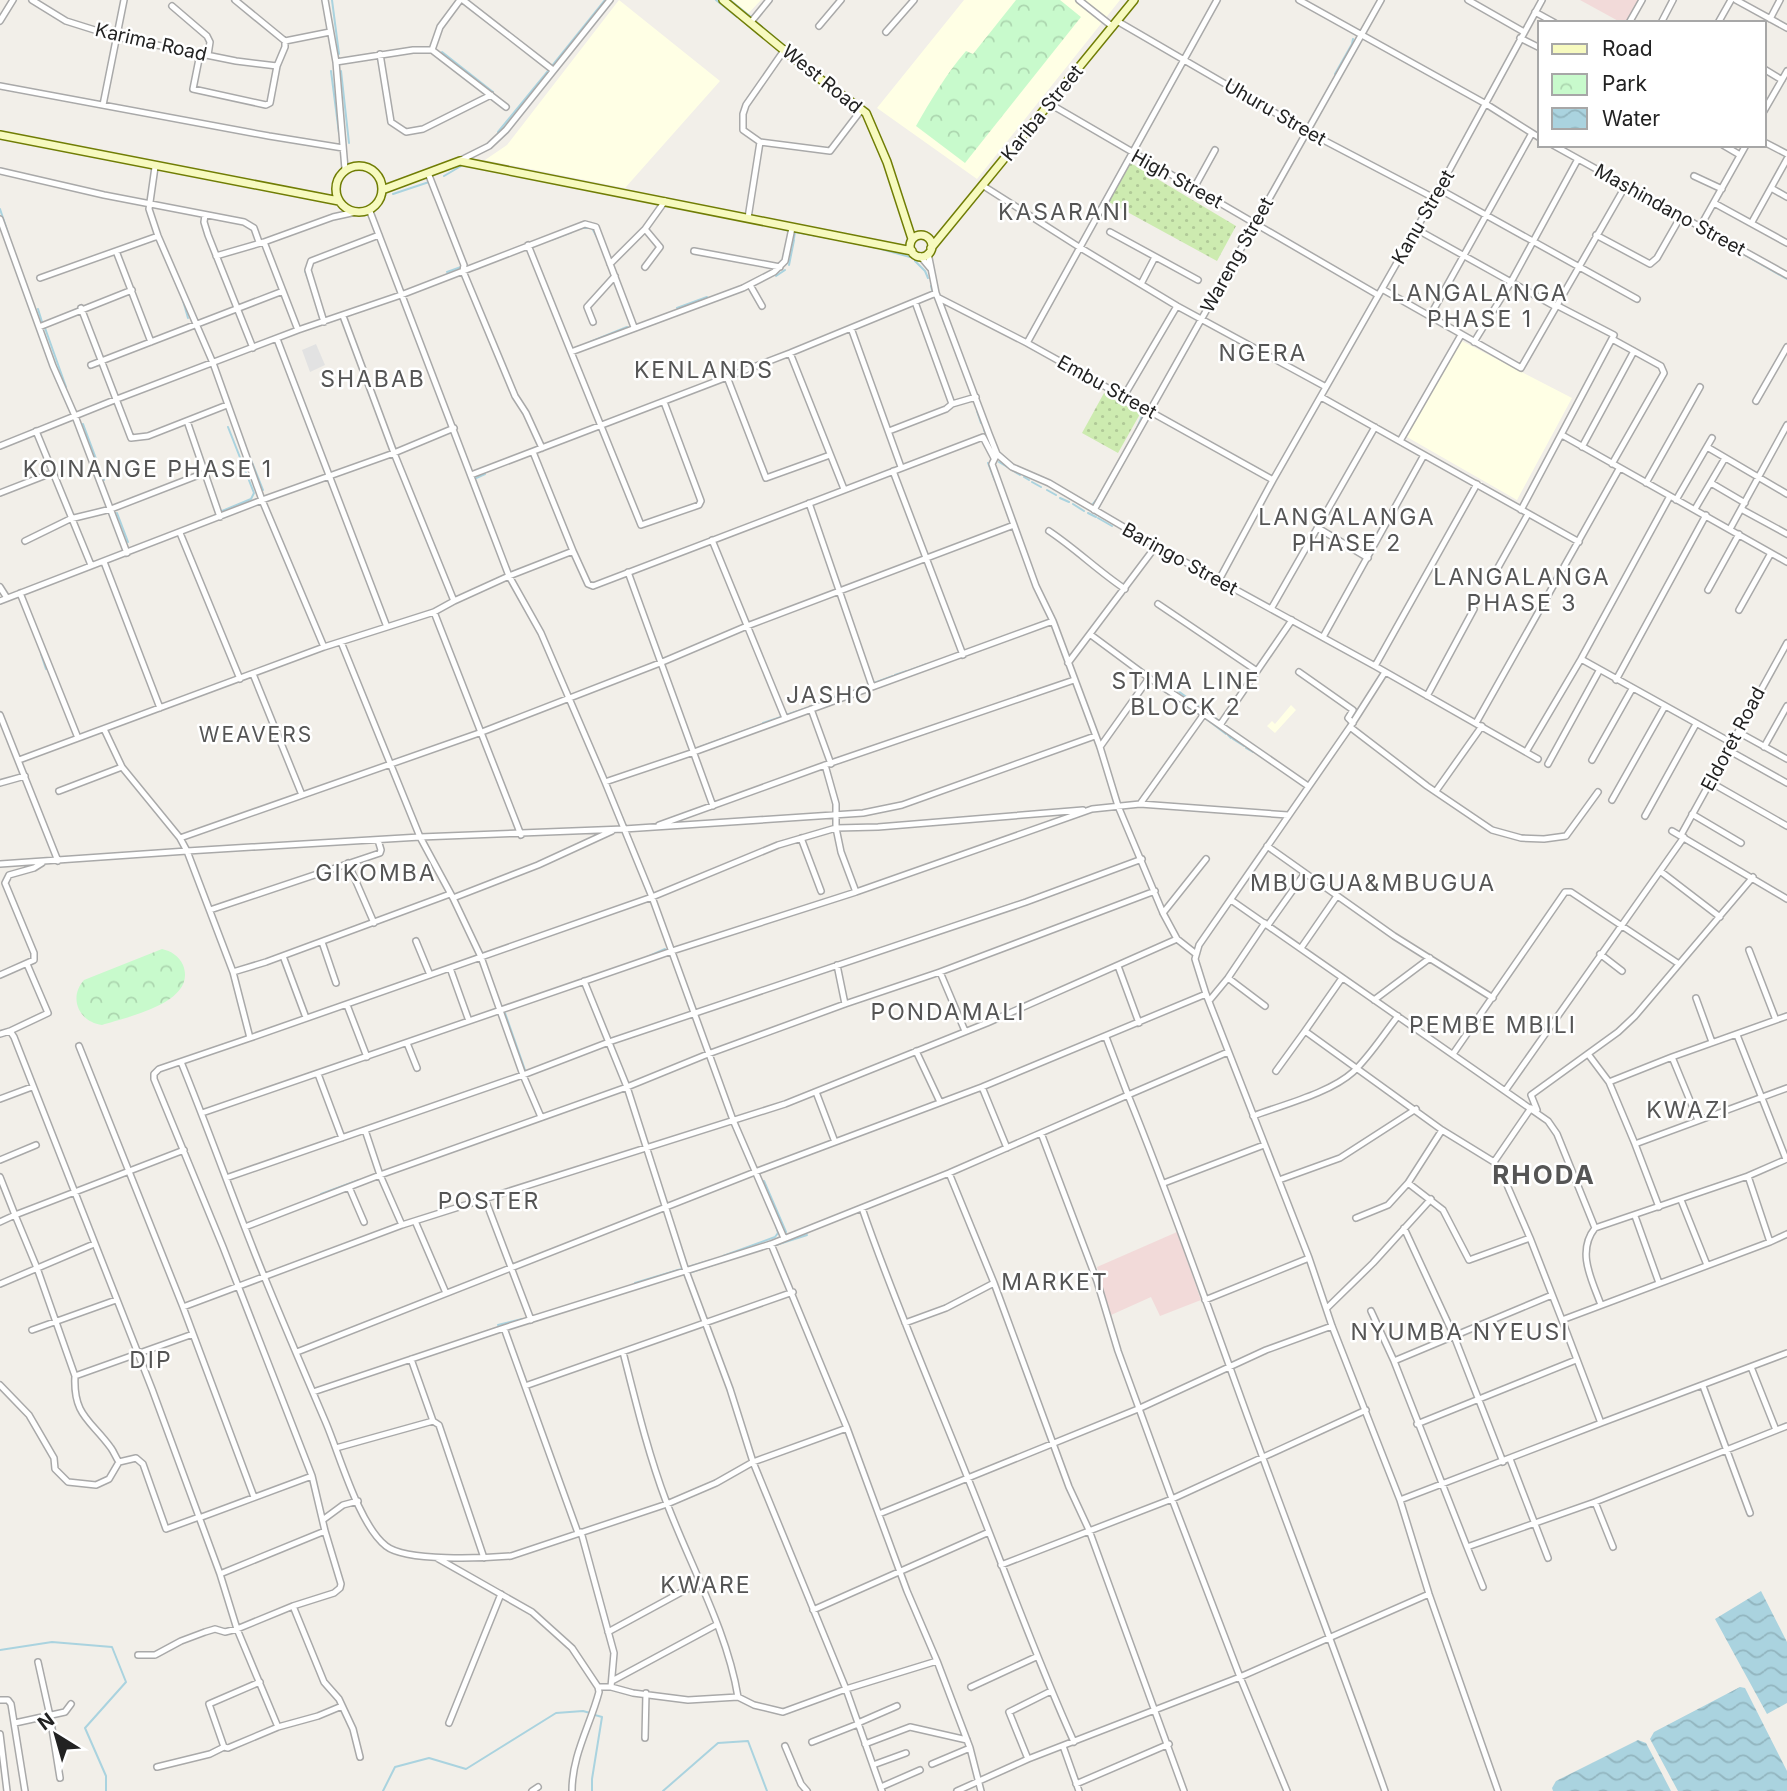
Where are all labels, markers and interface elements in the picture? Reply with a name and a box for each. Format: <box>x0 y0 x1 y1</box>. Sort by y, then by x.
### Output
street label: Karima Road <box>93 18 209 66</box>
legend <box>1538 21 1766 147</box>
text: Road <box>1602 36 1653 61</box>
street label: West Road <box>777 40 867 118</box>
street label: Kariba Street <box>996 60 1088 166</box>
text: Park <box>1602 71 1647 96</box>
street label: Uhuru Street <box>1220 74 1330 150</box>
text: Water <box>1602 106 1660 131</box>
street label: High Street <box>1127 145 1227 213</box>
street label: Mashindano Street <box>1591 159 1749 261</box>
street label: Kanu Street <box>1387 166 1459 268</box>
street label: Wareng Street <box>1196 193 1278 317</box>
district label: KASARANI <box>998 198 1130 226</box>
district label: LANGALANGA PHASE 1 <box>1391 279 1569 333</box>
district label: NGERA <box>1219 339 1307 367</box>
street label: Embu Street <box>1053 350 1161 424</box>
district label: KENLANDS <box>634 356 774 384</box>
district label: SHABAB <box>320 365 426 393</box>
district label: KOINANGE PHASE 1 <box>23 455 273 483</box>
district label: LANGALANGA PHASE 2 <box>1258 503 1436 557</box>
street label: Baringo Street <box>1118 518 1242 600</box>
district label: LANGALANGA PHASE 3 <box>1433 563 1611 617</box>
district label: STIMA LINE BLOCK 2 <box>1111 667 1261 721</box>
district label: JASHO <box>786 681 874 709</box>
street label: Eldoret Road <box>1696 683 1770 795</box>
district label: WEAVERS <box>199 722 313 747</box>
district label: GIKOMBA <box>315 859 437 887</box>
district label: MBUGUA&MBUGUA <box>1250 869 1496 897</box>
district label: PONDAMALI <box>870 998 1026 1026</box>
district label: PEMBE MBILI <box>1409 1011 1577 1039</box>
district label: KWAZI <box>1646 1096 1730 1124</box>
district label: RHODA <box>1492 1159 1596 1190</box>
district label: POSTER <box>438 1187 540 1215</box>
district label: MARKET <box>1001 1268 1109 1296</box>
district label: NYUMBA NYEUSI <box>1350 1318 1570 1346</box>
district label: DIP <box>129 1346 173 1374</box>
district label: KWARE <box>660 1571 752 1599</box>
north arrow <box>21 1700 91 1770</box>
text: N <box>33 1708 59 1735</box>

